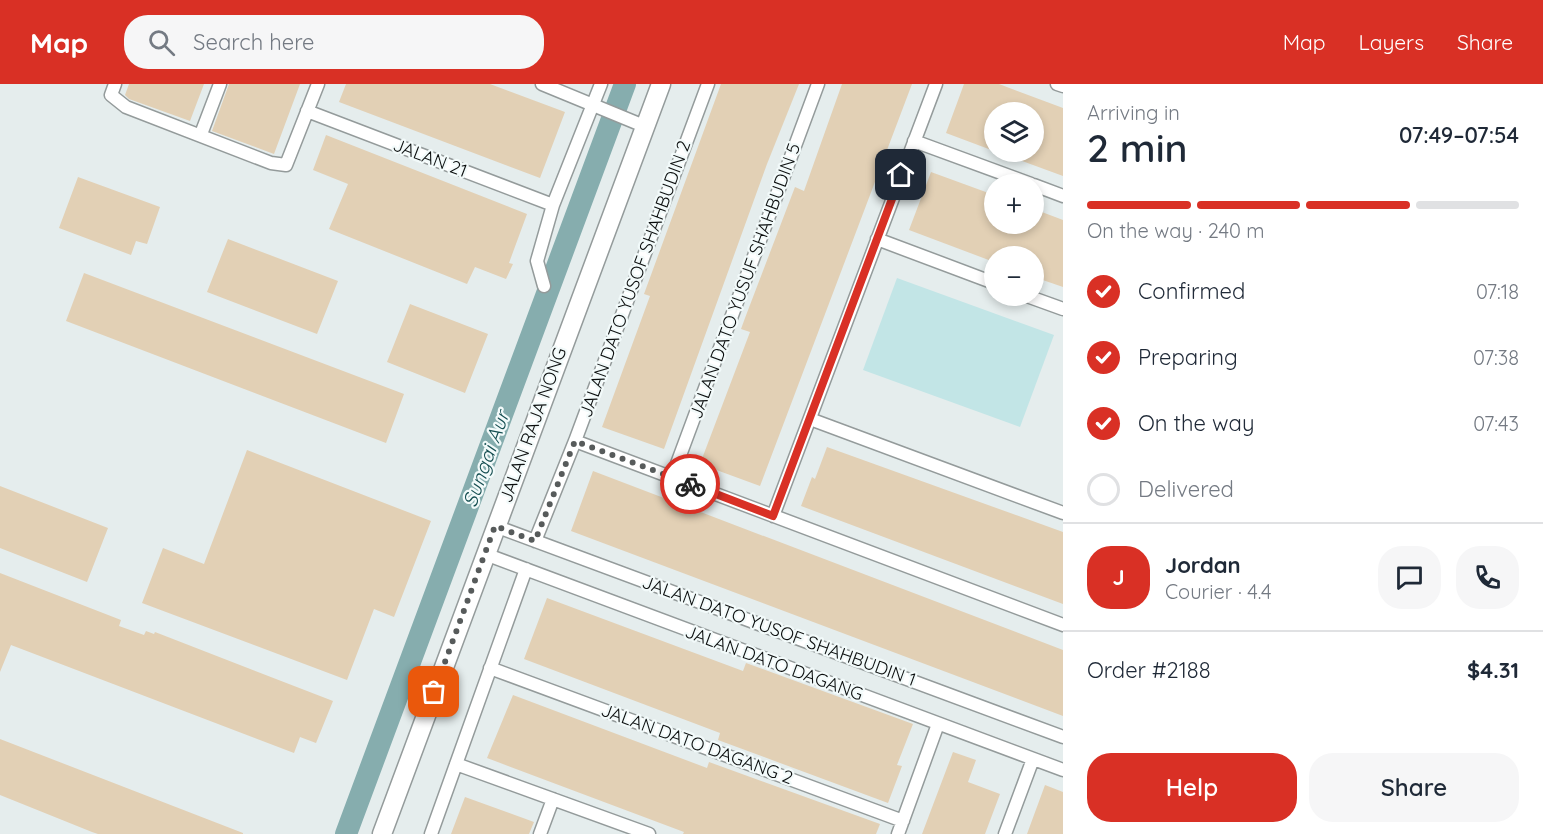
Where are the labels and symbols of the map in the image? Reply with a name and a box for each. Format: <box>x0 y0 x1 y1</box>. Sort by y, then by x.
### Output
street label: JALAN 21 <box>390 133 470 182</box>
street label: JALAN DATO YUSOF SHAHBUDIN 2 <box>574 137 695 420</box>
street label: JALAN DATO YUSUF SHAHBUDIN 5 <box>684 140 805 422</box>
pin <box>875 149 926 200</box>
street label: JALAN RAJA NONG <box>494 344 571 506</box>
water label: Sungai Aur <box>457 405 515 510</box>
courier <box>660 454 720 514</box>
street label: JALAN DATO YUSOF SHAHBUDIN 1 <box>639 570 919 691</box>
street label: JALAN DATO DAGANG <box>682 620 866 705</box>
pin <box>408 666 459 717</box>
street label: JALAN DATO DAGANG 2 <box>598 698 796 789</box>

